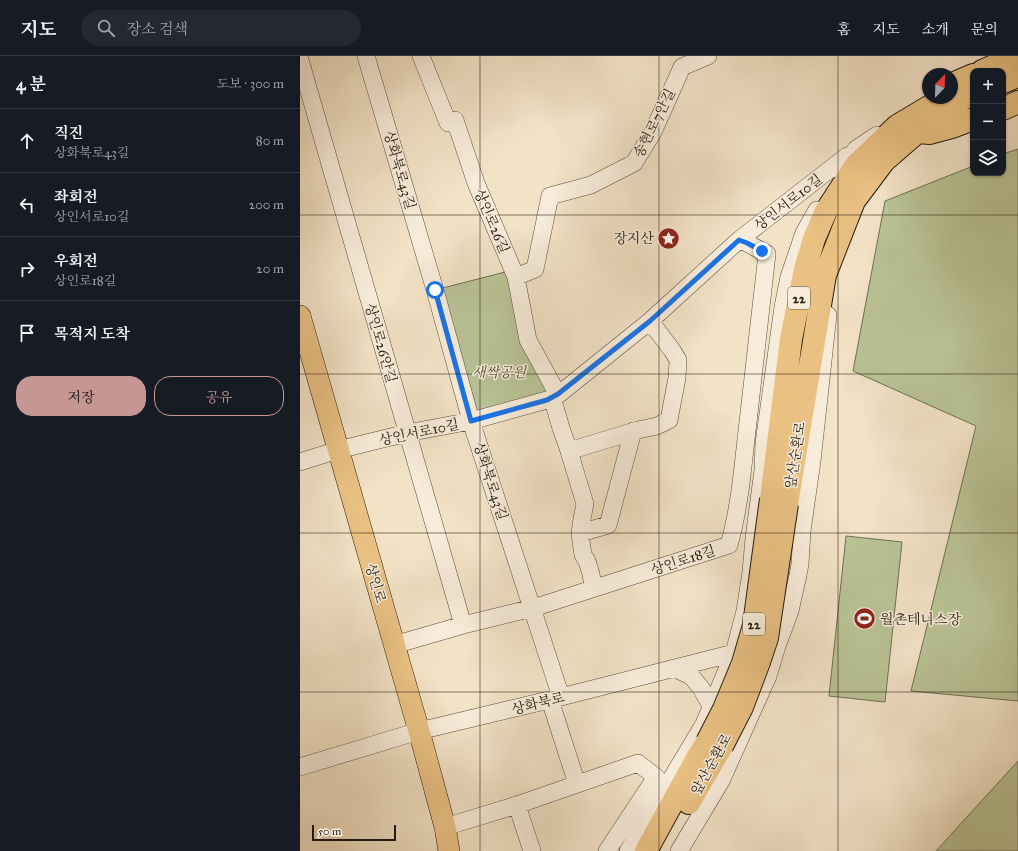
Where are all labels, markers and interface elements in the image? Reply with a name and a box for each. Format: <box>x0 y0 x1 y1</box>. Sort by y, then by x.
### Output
search box <box>81 10 361 46</box>
icon: search <box>95 17 117 39</box>
text: 지도 <box>20 18 57 41</box>
text: 장소 검색 <box>127 20 188 38</box>
text: 홈 <box>837 21 851 38</box>
text: 지도 <box>873 21 900 38</box>
text: 소개 <box>922 21 949 38</box>
text: 문의 <box>971 21 998 38</box>
north arrow <box>922 68 958 104</box>
map controls <box>970 68 1006 176</box>
button: + <box>970 68 1006 104</box>
text: 4 분 <box>16 74 46 95</box>
text: 도보 · 300 m <box>216 76 284 92</box>
street label: 송현로7안길 <box>630 86 679 161</box>
button: − <box>970 104 1006 140</box>
text: 직진 <box>54 124 83 142</box>
street label: 상화북로43길 <box>380 129 419 211</box>
icon: ahead <box>16 130 38 152</box>
text: 80 m <box>256 133 284 149</box>
button: layers <box>970 140 1006 176</box>
text: 상화북로43길 <box>54 145 129 161</box>
street label: 상인서로10길 <box>751 171 826 234</box>
street label: 상인로26길 <box>470 186 513 256</box>
text: 좌회전 <box>54 188 97 206</box>
icon: left <box>16 194 38 216</box>
text: 200 m <box>249 197 284 213</box>
text: 상인서로10길 <box>54 209 129 225</box>
place icon: 장지산 <box>656 225 682 251</box>
place label: 장지산 <box>613 230 654 247</box>
route end <box>753 242 771 260</box>
text: 우회전 <box>54 252 97 270</box>
icon: right <box>16 258 38 280</box>
text: 20 m <box>256 261 284 277</box>
text: 상인로18길 <box>54 273 116 289</box>
route start <box>426 281 444 299</box>
road number: 22 <box>788 287 810 309</box>
street label: 상인로26안길 <box>361 302 400 385</box>
icon: arrive <box>16 322 38 344</box>
text: 목적지 도착 <box>54 325 130 343</box>
park label: 새싹공원 <box>472 364 528 381</box>
button: 저장 <box>16 376 146 416</box>
button: 공유 <box>154 376 284 416</box>
street label: 상인서로10길 <box>378 416 461 449</box>
street label: 앞산순환로 <box>782 420 809 490</box>
street label: 상화북로43길 <box>470 440 511 522</box>
street label: 상인로18길 <box>649 542 718 579</box>
street label: 상인로 <box>362 561 389 605</box>
sports icon: 월촌테니스장 <box>852 606 878 632</box>
place label: 월촌테니스장 <box>880 611 962 628</box>
road number: 22 <box>743 613 765 635</box>
street label: 상화북로 <box>510 689 567 718</box>
street label: 앞산순환로 <box>688 730 735 798</box>
scale bar <box>312 823 396 842</box>
text: 50 m <box>318 825 341 838</box>

